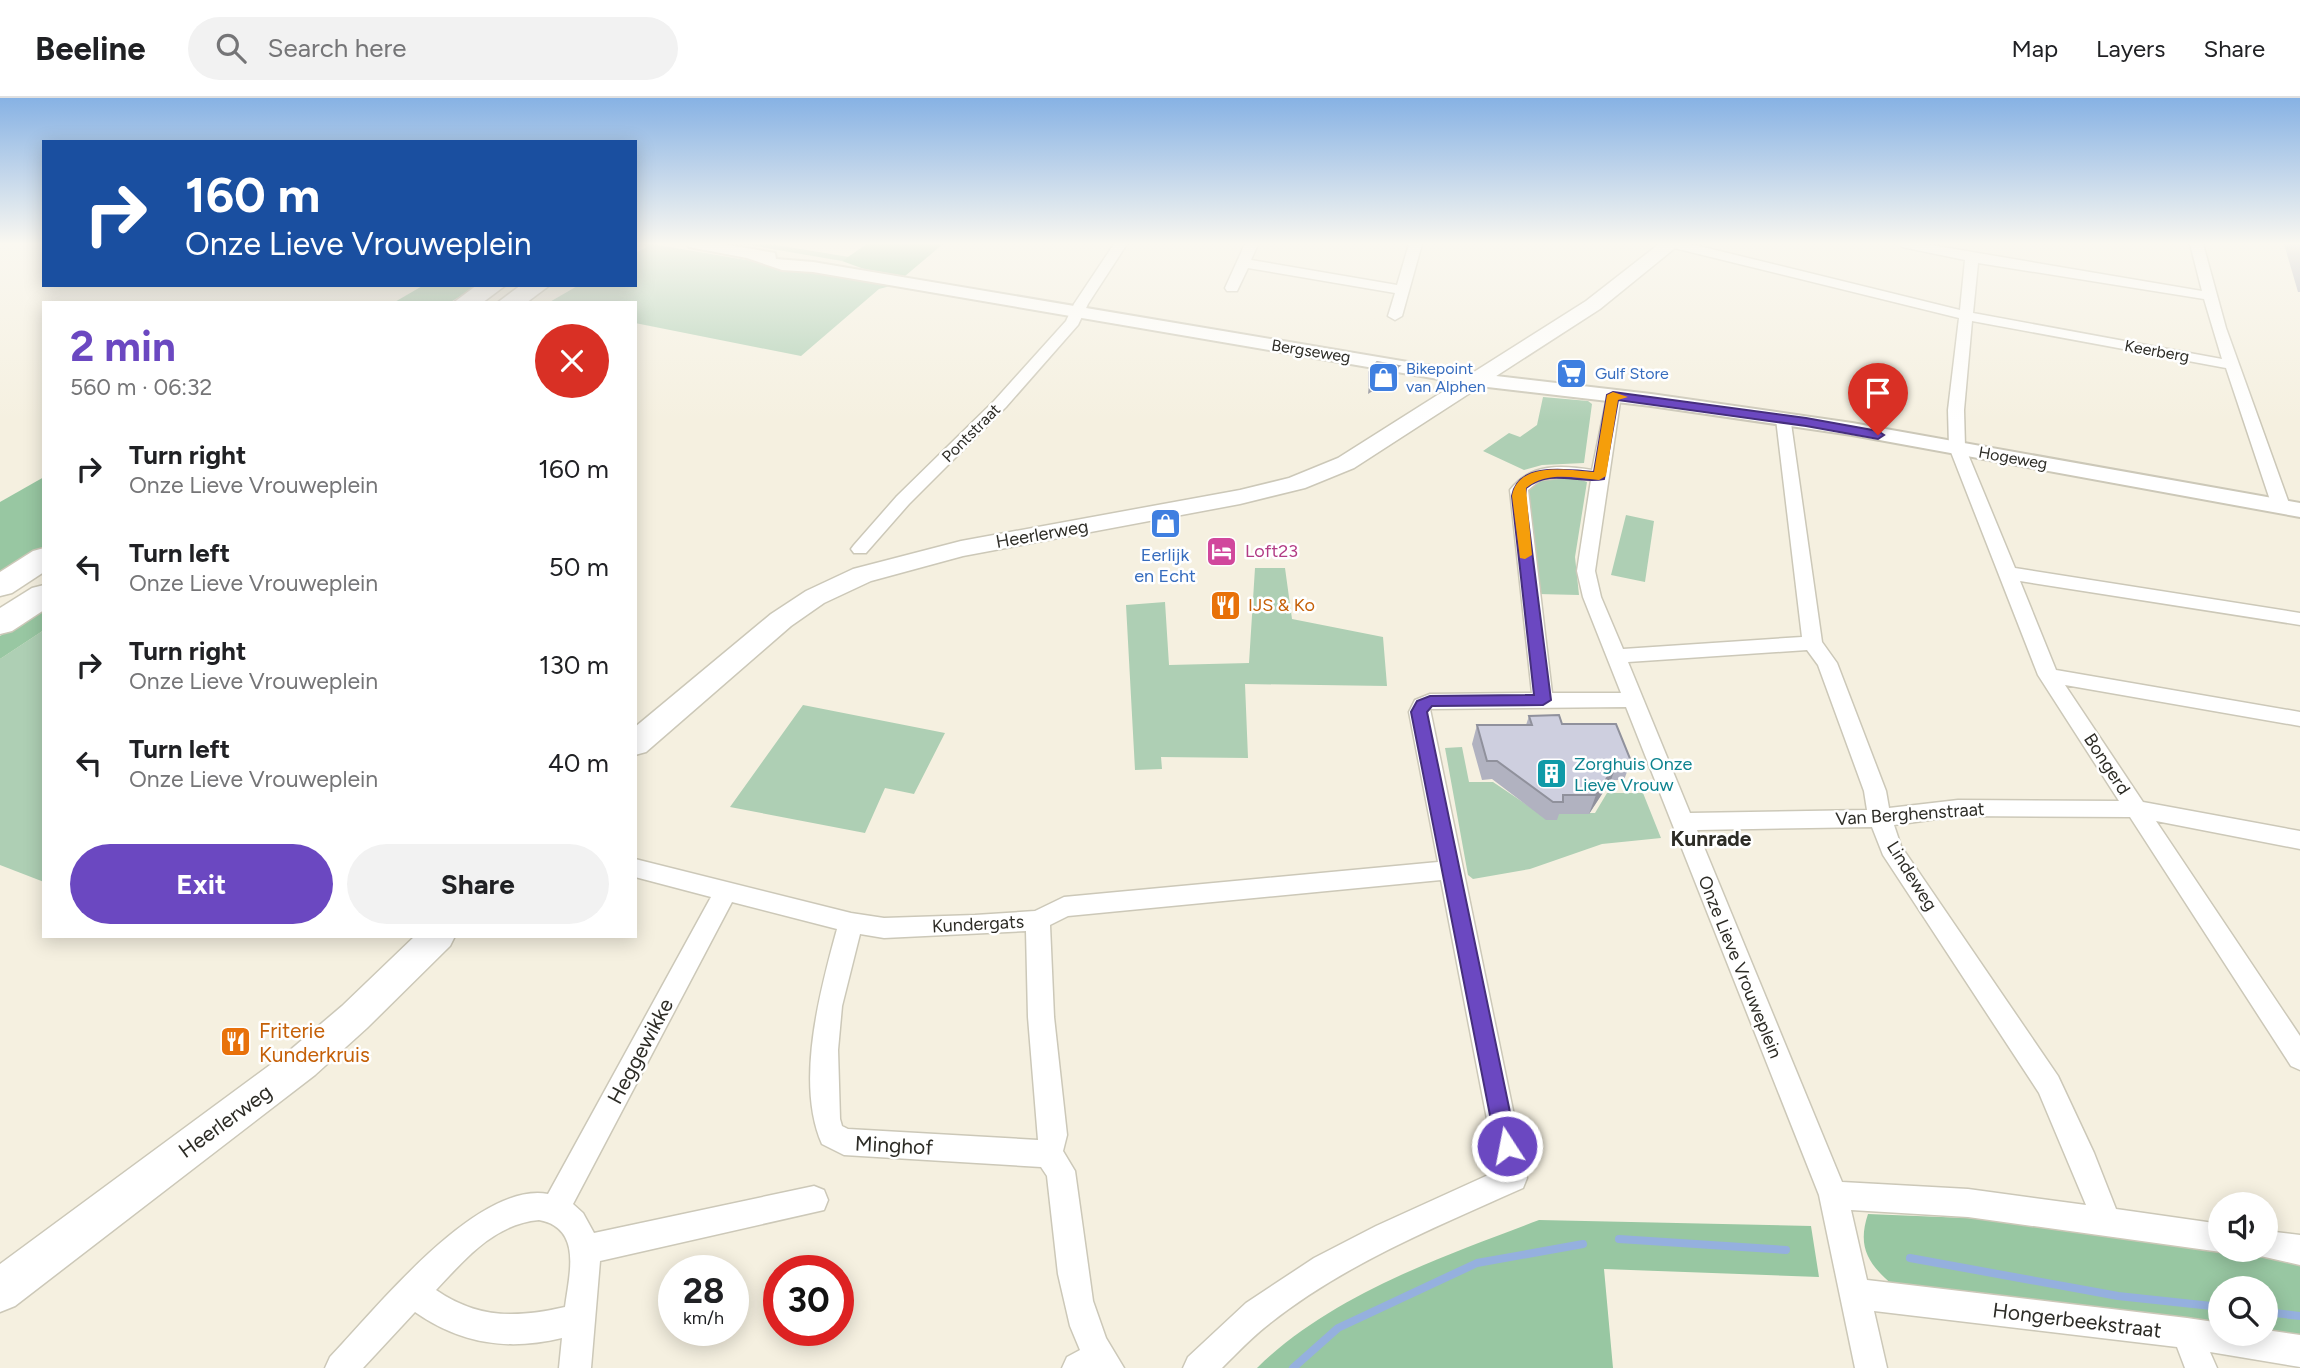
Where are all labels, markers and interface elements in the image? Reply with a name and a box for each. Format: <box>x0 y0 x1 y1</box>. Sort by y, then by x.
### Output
search box <box>188 17 678 80</box>
text: Beeline <box>35 29 146 68</box>
icon: search <box>212 29 250 67</box>
text: Search here <box>268 32 406 64</box>
text: Map <box>2011 34 2058 63</box>
text: Layers <box>2096 34 2165 63</box>
text: Share <box>2203 34 2265 63</box>
text: 160 m <box>185 165 320 224</box>
icon: right <box>70 168 161 259</box>
text: Onze Lieve Vrouweplein <box>185 225 532 263</box>
text: 2 min <box>70 321 176 372</box>
button: close <box>535 324 609 398</box>
street label: Bergseweg <box>1270 335 1352 367</box>
street label: Keerberg <box>2123 336 2191 366</box>
supermarket icon: Gulf Store <box>1555 356 1589 390</box>
place label: Bikepoint van Alphen <box>1406 359 1486 396</box>
shop icon: Bikepoint van Alphen <box>1366 360 1400 394</box>
pin <box>1848 363 1908 435</box>
place label: Gulf Store <box>1595 364 1669 383</box>
text: 560 m · 06:32 <box>70 373 212 401</box>
icon: arrive <box>1859 374 1897 412</box>
street label: Pontstraat <box>938 400 1004 466</box>
text: Turn right <box>129 439 246 471</box>
street label: Hogeweg <box>1977 443 2049 473</box>
icon: right <box>70 450 108 488</box>
text: 160 m <box>538 453 609 485</box>
text: Onze Lieve Vrouweplein <box>129 471 378 499</box>
shop icon: Eerlijk en Echt <box>1148 507 1182 541</box>
street label: Heerlerweg <box>994 515 1090 553</box>
hotel icon: Loft23 <box>1205 534 1239 568</box>
text: Turn left <box>129 537 230 569</box>
place label: Loft23 <box>1245 540 1298 562</box>
place label: Eerlijk en Echt <box>1134 544 1196 587</box>
icon: left <box>70 548 108 586</box>
text: 50 m <box>549 551 609 583</box>
text: Onze Lieve Vrouweplein <box>129 569 378 597</box>
restaurant icon: IJS & Ko <box>1208 588 1242 622</box>
place label: IJS & Ko <box>1248 594 1315 616</box>
text: Turn right <box>129 635 246 667</box>
icon: right <box>70 646 108 684</box>
text: 130 m <box>539 649 609 681</box>
text: Onze Lieve Vrouweplein <box>129 667 378 695</box>
street label: Bongerd <box>2079 729 2135 799</box>
text: Turn left <box>129 733 230 765</box>
icon: left <box>70 744 108 782</box>
text: 40 m <box>548 747 609 779</box>
place label: Zorghuis Onze Lieve Vrouw <box>1574 753 1693 796</box>
building icon: Zorghuis Onze Lieve Vrouw <box>1534 757 1568 791</box>
text: Onze Lieve Vrouweplein <box>129 765 378 793</box>
street label: Van Berghenstraat <box>1835 798 1985 830</box>
district label: Kunrade <box>1671 826 1752 851</box>
street label: Lindeweg <box>1882 837 1942 915</box>
button: Exit <box>70 844 333 924</box>
button: Share <box>347 844 609 924</box>
street label: Onze Lieve Vrouweplein <box>1693 872 1787 1062</box>
street label: Kundergats <box>931 911 1025 937</box>
street label: Heggewikke <box>602 994 678 1108</box>
place label: Friterie Kunderkruis <box>259 1018 370 1067</box>
restaurant icon: Friterie Kunderkruis <box>219 1025 253 1059</box>
street label: Heerlerweg <box>174 1079 276 1163</box>
position arrow <box>1470 1109 1544 1183</box>
street label: Minghof <box>854 1130 934 1160</box>
map controls <box>2208 1192 2278 1346</box>
button: sound <box>2208 1192 2278 1262</box>
speed limit sign: 30 <box>763 1255 854 1346</box>
text: 28 <box>683 1270 724 1312</box>
button: search <box>2208 1276 2278 1346</box>
street label: Hongerbeekstraat <box>1991 1297 2163 1343</box>
text: km/h <box>683 1307 724 1329</box>

